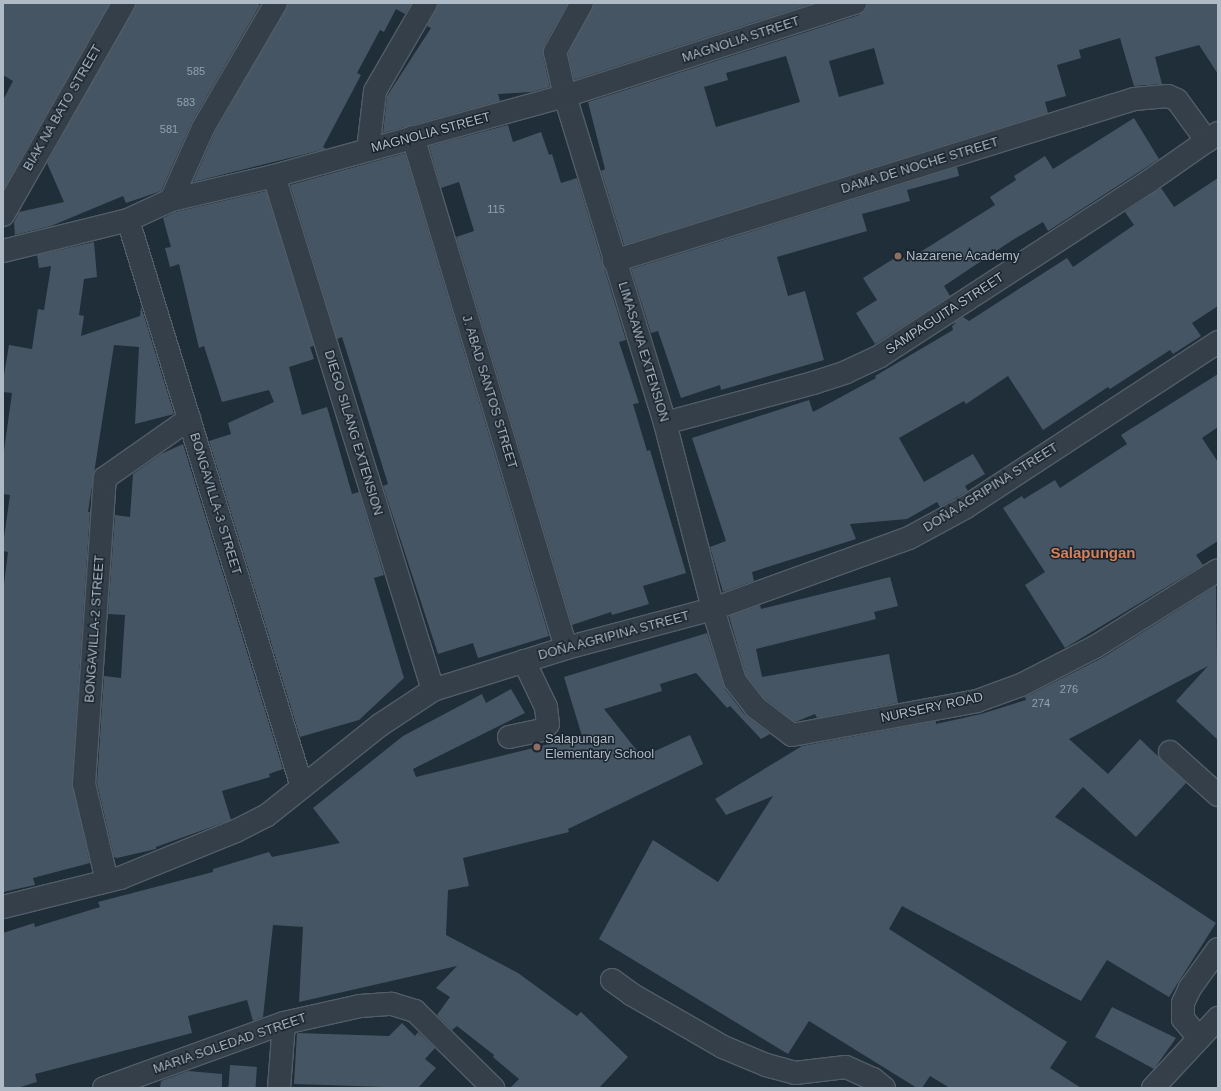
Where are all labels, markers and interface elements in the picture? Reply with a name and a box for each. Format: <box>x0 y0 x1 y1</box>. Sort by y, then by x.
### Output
street label: MAGNOLIA STREET <box>680 13 802 67</box>
street label: BIAK NA BATO STREET <box>20 42 106 174</box>
house number: 585 <box>187 64 205 78</box>
house number: 583 <box>177 95 195 109</box>
street label: MAGNOLIA STREET <box>369 109 493 157</box>
house number: 581 <box>160 122 178 136</box>
street label: DAMA DE NOCHE STREET <box>839 134 1001 198</box>
house number: 115 <box>487 202 505 216</box>
place label: Nazarene Academy <box>906 248 1020 264</box>
marker: Nazarene Academy <box>893 251 903 261</box>
street label: SAMPAGUITA STREET <box>883 270 1007 358</box>
street label: LIMASAWA EXTENSION <box>614 280 672 424</box>
street label: J. ABAD SANTOS STREET <box>458 313 520 471</box>
street label: DIEGO SILANG EXTENSION <box>320 349 386 517</box>
street label: BONGAVILLA-3 STREET <box>186 431 244 577</box>
street label: DOÑA AGRIPINA STREET <box>920 439 1062 537</box>
district label: Salapungan <box>1050 544 1136 562</box>
street label: BONGAVILLA-2 STREET <box>82 555 108 703</box>
street label: DOÑA AGRIPINA STREET <box>536 608 692 664</box>
house number: 276 <box>1060 682 1078 696</box>
street label: NURSERY ROAD <box>879 690 985 726</box>
house number: 274 <box>1032 696 1050 710</box>
place label: Salapungan Elementary School <box>545 732 654 763</box>
marker: Salapungan Elementary School <box>532 742 542 752</box>
street label: MARIA SOLEDAD STREET <box>151 1010 309 1078</box>

